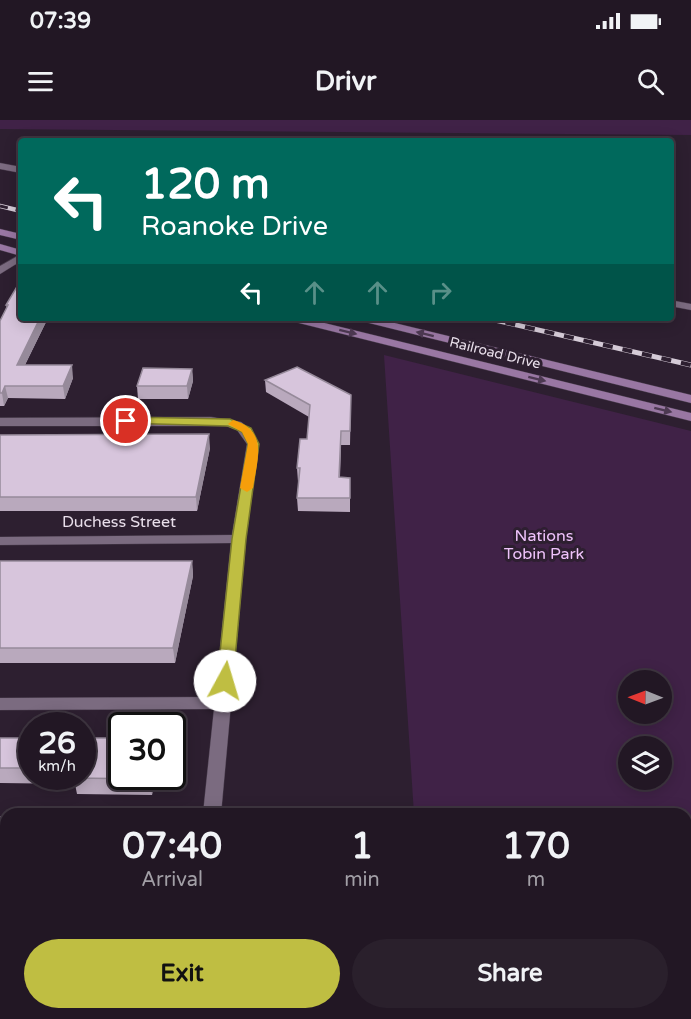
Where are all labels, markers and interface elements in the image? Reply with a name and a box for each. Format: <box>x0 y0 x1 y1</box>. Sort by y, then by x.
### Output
text: 07:39 <box>30 8 91 34</box>
icon: menu <box>24 65 57 98</box>
text: Drivr <box>315 65 376 98</box>
icon: search <box>634 65 667 98</box>
text: 120 m <box>141 159 270 210</box>
icon: left <box>42 162 120 240</box>
text: Roanoke Drive <box>141 210 328 243</box>
icon: left <box>235 276 268 309</box>
icon: ahead <box>298 276 331 309</box>
icon: ahead <box>361 276 394 309</box>
icon: right <box>424 276 457 309</box>
one-way arrow <box>339 328 357 338</box>
one-way arrow <box>416 328 434 338</box>
street label: Railroad Drive <box>448 333 542 373</box>
one-way arrow <box>528 374 546 384</box>
pin <box>100 395 151 446</box>
icon: arrive <box>109 404 142 437</box>
one-way arrow <box>654 406 672 415</box>
street label: Duchess Street <box>62 512 176 532</box>
park label: Nations Tobin Park <box>504 526 585 564</box>
position arrow <box>193 649 257 713</box>
north arrow <box>618 670 672 724</box>
map controls <box>618 670 672 790</box>
speed limit sign: 30 <box>108 712 186 790</box>
text: 26 <box>38 725 76 762</box>
button: layers <box>618 736 672 790</box>
text: km/h <box>38 757 76 775</box>
text: 07:40 <box>122 825 222 868</box>
text: 1 <box>351 825 373 868</box>
text: 170 <box>502 825 570 868</box>
text: Arrival <box>141 868 203 892</box>
text: min <box>344 868 380 892</box>
text: m <box>527 868 545 892</box>
button: Exit <box>24 939 340 1008</box>
button: Share <box>352 939 668 1008</box>

